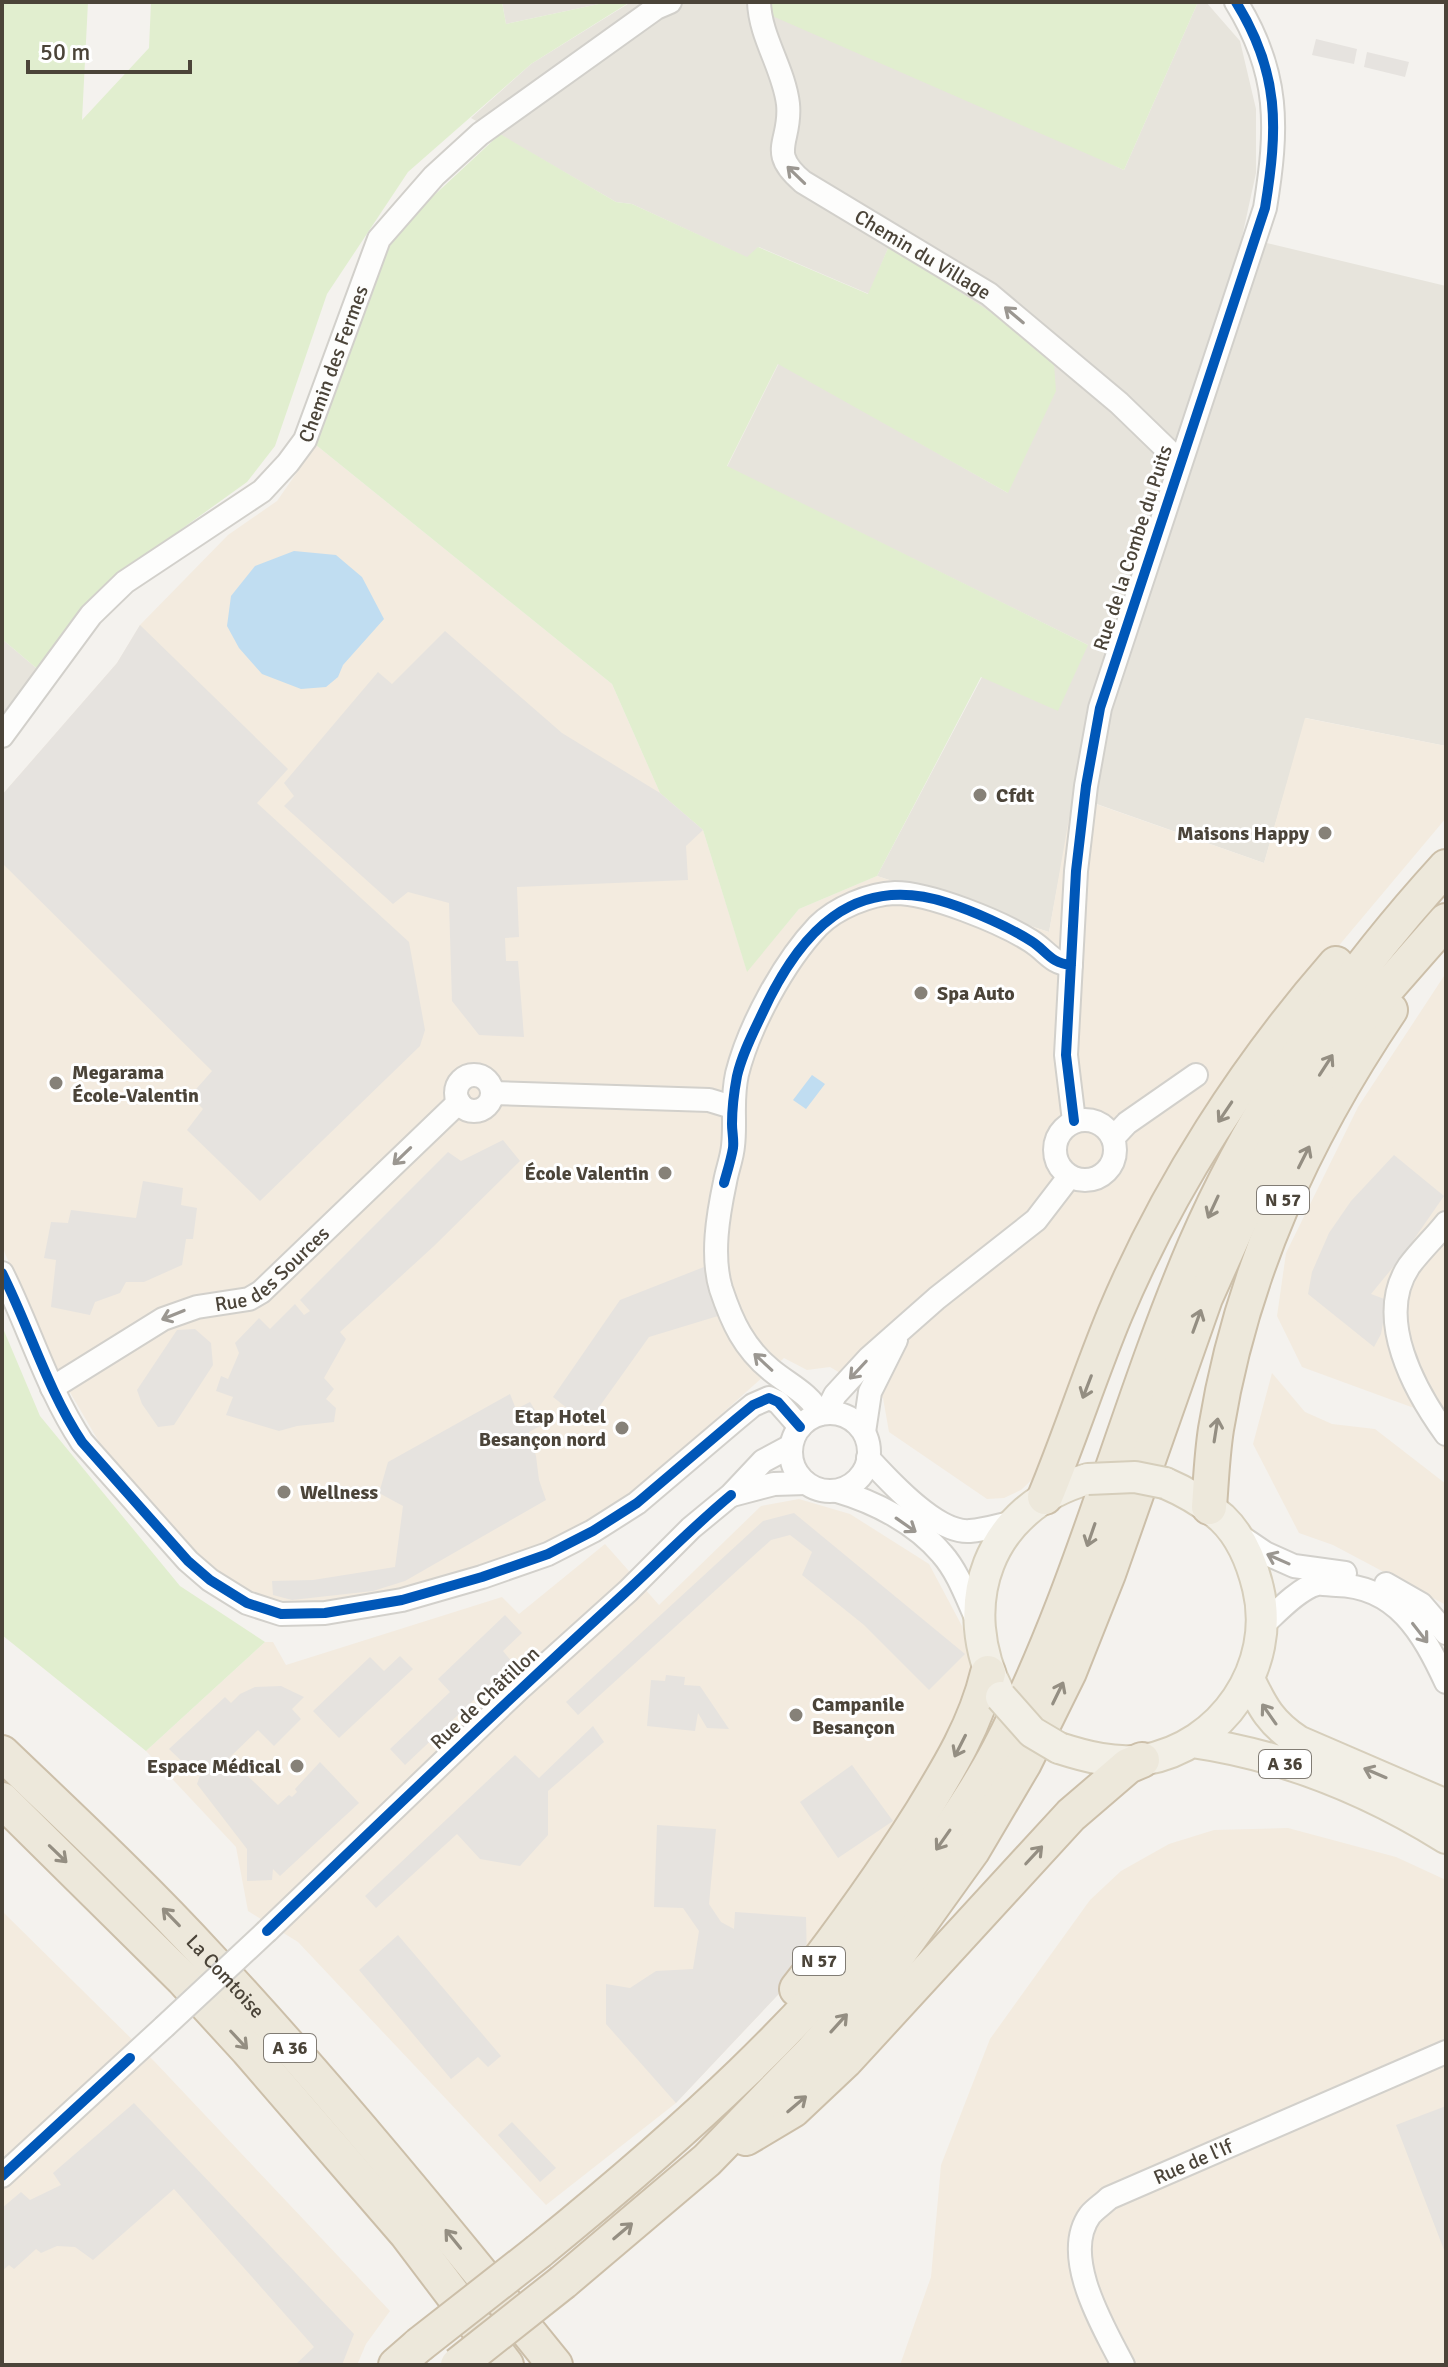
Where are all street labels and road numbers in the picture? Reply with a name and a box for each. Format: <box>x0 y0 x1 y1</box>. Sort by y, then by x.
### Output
street label: Chemin du Village <box>850 204 996 305</box>
street label: Chemin des Fermes <box>293 282 373 446</box>
street label: Rue de la Combe du Puits <box>1088 442 1178 654</box>
road number: N 57 <box>1257 1186 1309 1214</box>
street label: Rue des Sources <box>213 1221 335 1317</box>
street label: Rue de Châtillon <box>425 1641 545 1755</box>
road number: A 36 <box>1259 1750 1311 1778</box>
street label: La Comtoise <box>181 1929 270 2023</box>
road number: N 57 <box>793 1947 845 1975</box>
road number: A 36 <box>264 2034 316 2062</box>
street label: Rue de l'If <box>1149 2133 1238 2190</box>

